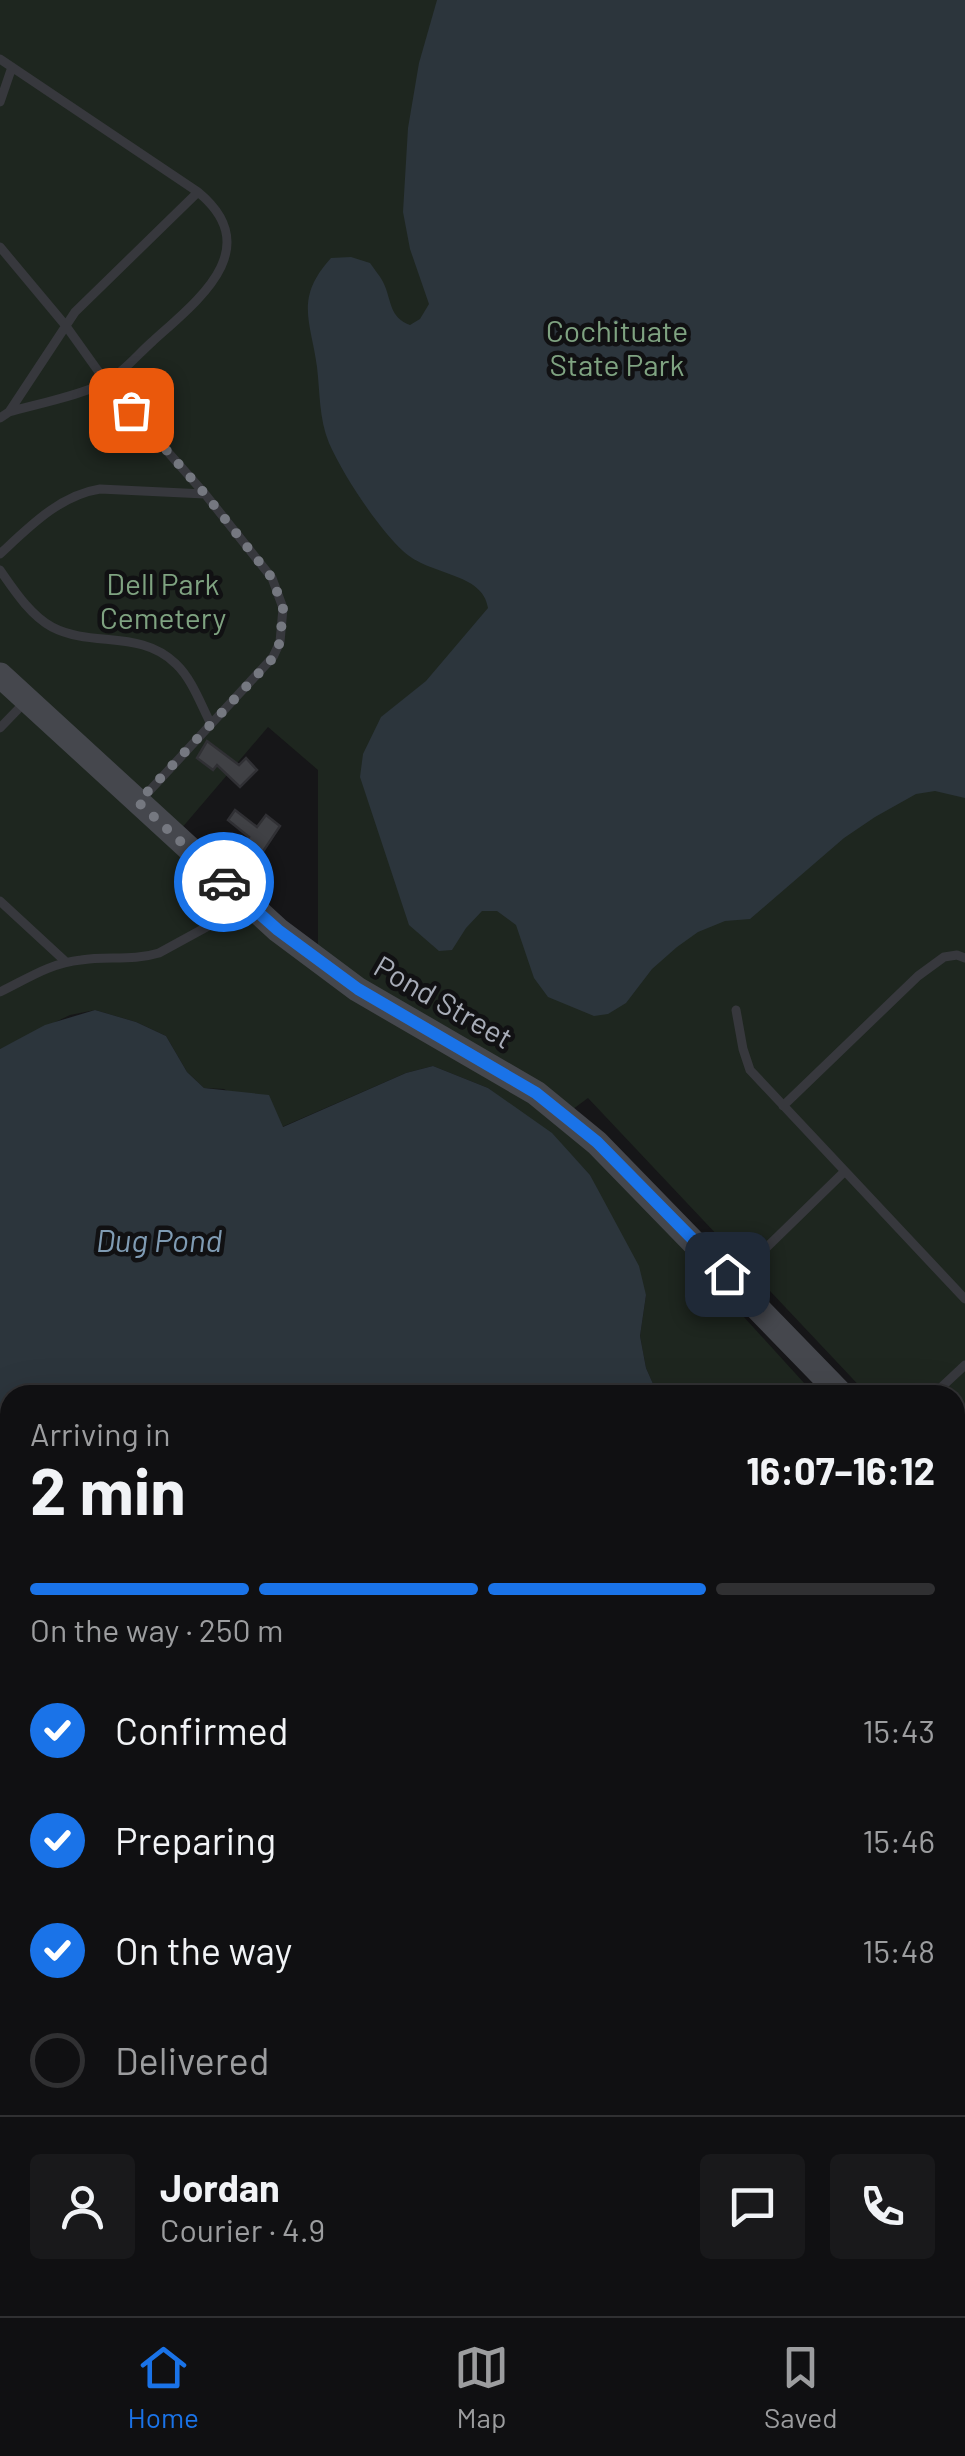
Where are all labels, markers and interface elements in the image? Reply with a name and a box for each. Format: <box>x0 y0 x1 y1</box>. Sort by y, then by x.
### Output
park label: Cochituate State Park <box>546 312 688 382</box>
pin <box>89 368 174 453</box>
icon: bag <box>104 383 159 438</box>
park label: Dell Park Cemetery <box>100 565 226 635</box>
courier <box>174 832 274 932</box>
icon: car <box>197 855 252 910</box>
street label: Pond Street <box>368 947 520 1055</box>
water label: Dug Pond <box>96 1220 222 1258</box>
pin <box>685 1232 770 1317</box>
icon: home <box>700 1247 755 1302</box>
text: Arriving in <box>30 1414 170 1452</box>
text: 16:07–16:12 <box>746 1447 935 1493</box>
text: 2 min <box>30 1450 186 1528</box>
text: On the way · 250 m <box>30 1610 283 1648</box>
icon: check <box>30 1703 85 1758</box>
text: Confirmed <box>115 1707 288 1753</box>
text: 15:43 <box>862 1711 935 1749</box>
icon: check <box>30 1813 85 1868</box>
text: Preparing <box>115 1817 276 1863</box>
text: 15:46 <box>862 1821 935 1859</box>
icon: check <box>30 1923 85 1978</box>
text: On the way <box>115 1927 292 1973</box>
text: 15:48 <box>862 1931 935 1969</box>
text: Delivered <box>115 2037 269 2083</box>
button: person <box>30 2154 135 2259</box>
button: chat <box>700 2154 805 2259</box>
button: phone <box>830 2154 935 2259</box>
text: Jordan <box>160 2164 280 2210</box>
text: Courier · 4.9 <box>160 2210 325 2248</box>
tab: Home <box>128 2340 199 2434</box>
tab: Map <box>454 2340 509 2434</box>
tab: Saved <box>764 2340 837 2434</box>

